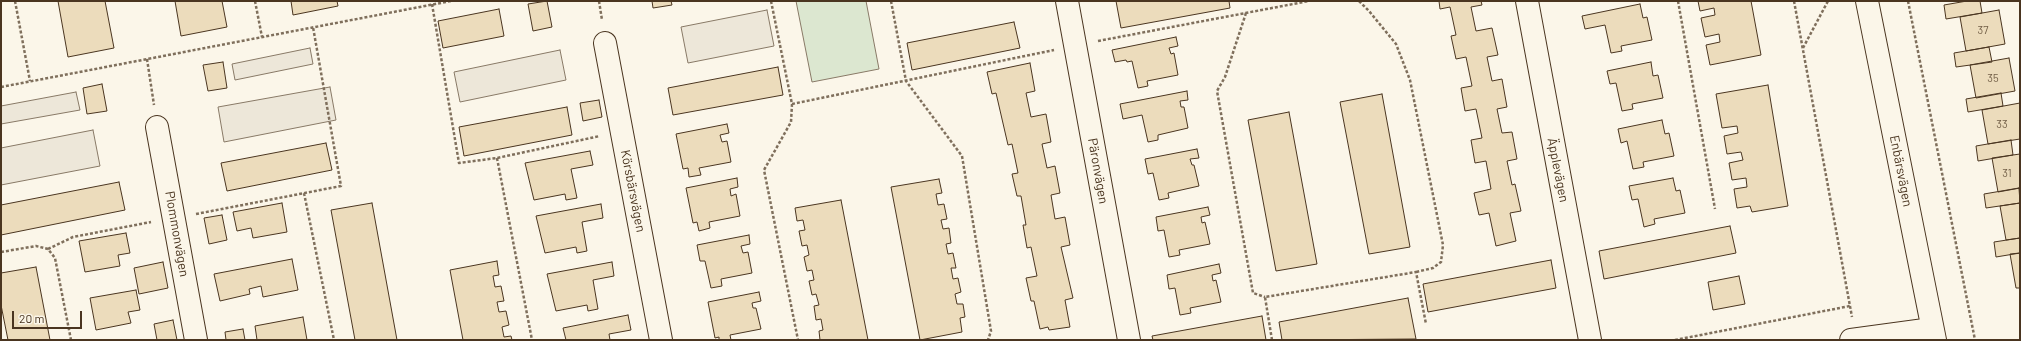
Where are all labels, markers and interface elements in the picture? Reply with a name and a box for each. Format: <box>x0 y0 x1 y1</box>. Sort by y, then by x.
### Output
house number: 37 <box>1978 23 1988 37</box>
house number: 35 <box>1987 71 1999 85</box>
house number: 33 <box>1996 117 2008 131</box>
street label: Enbärsvägen <box>1886 134 1916 208</box>
street label: Äpplevägen <box>1544 136 1572 204</box>
street label: Päronvägen <box>1085 137 1111 205</box>
street label: Körsbärsvägen <box>617 149 649 233</box>
house number: 31 <box>2002 166 2012 180</box>
street label: Plommonvägen <box>162 190 192 278</box>
scale bar <box>14 303 84 329</box>
text: 20 m <box>19 311 45 325</box>

